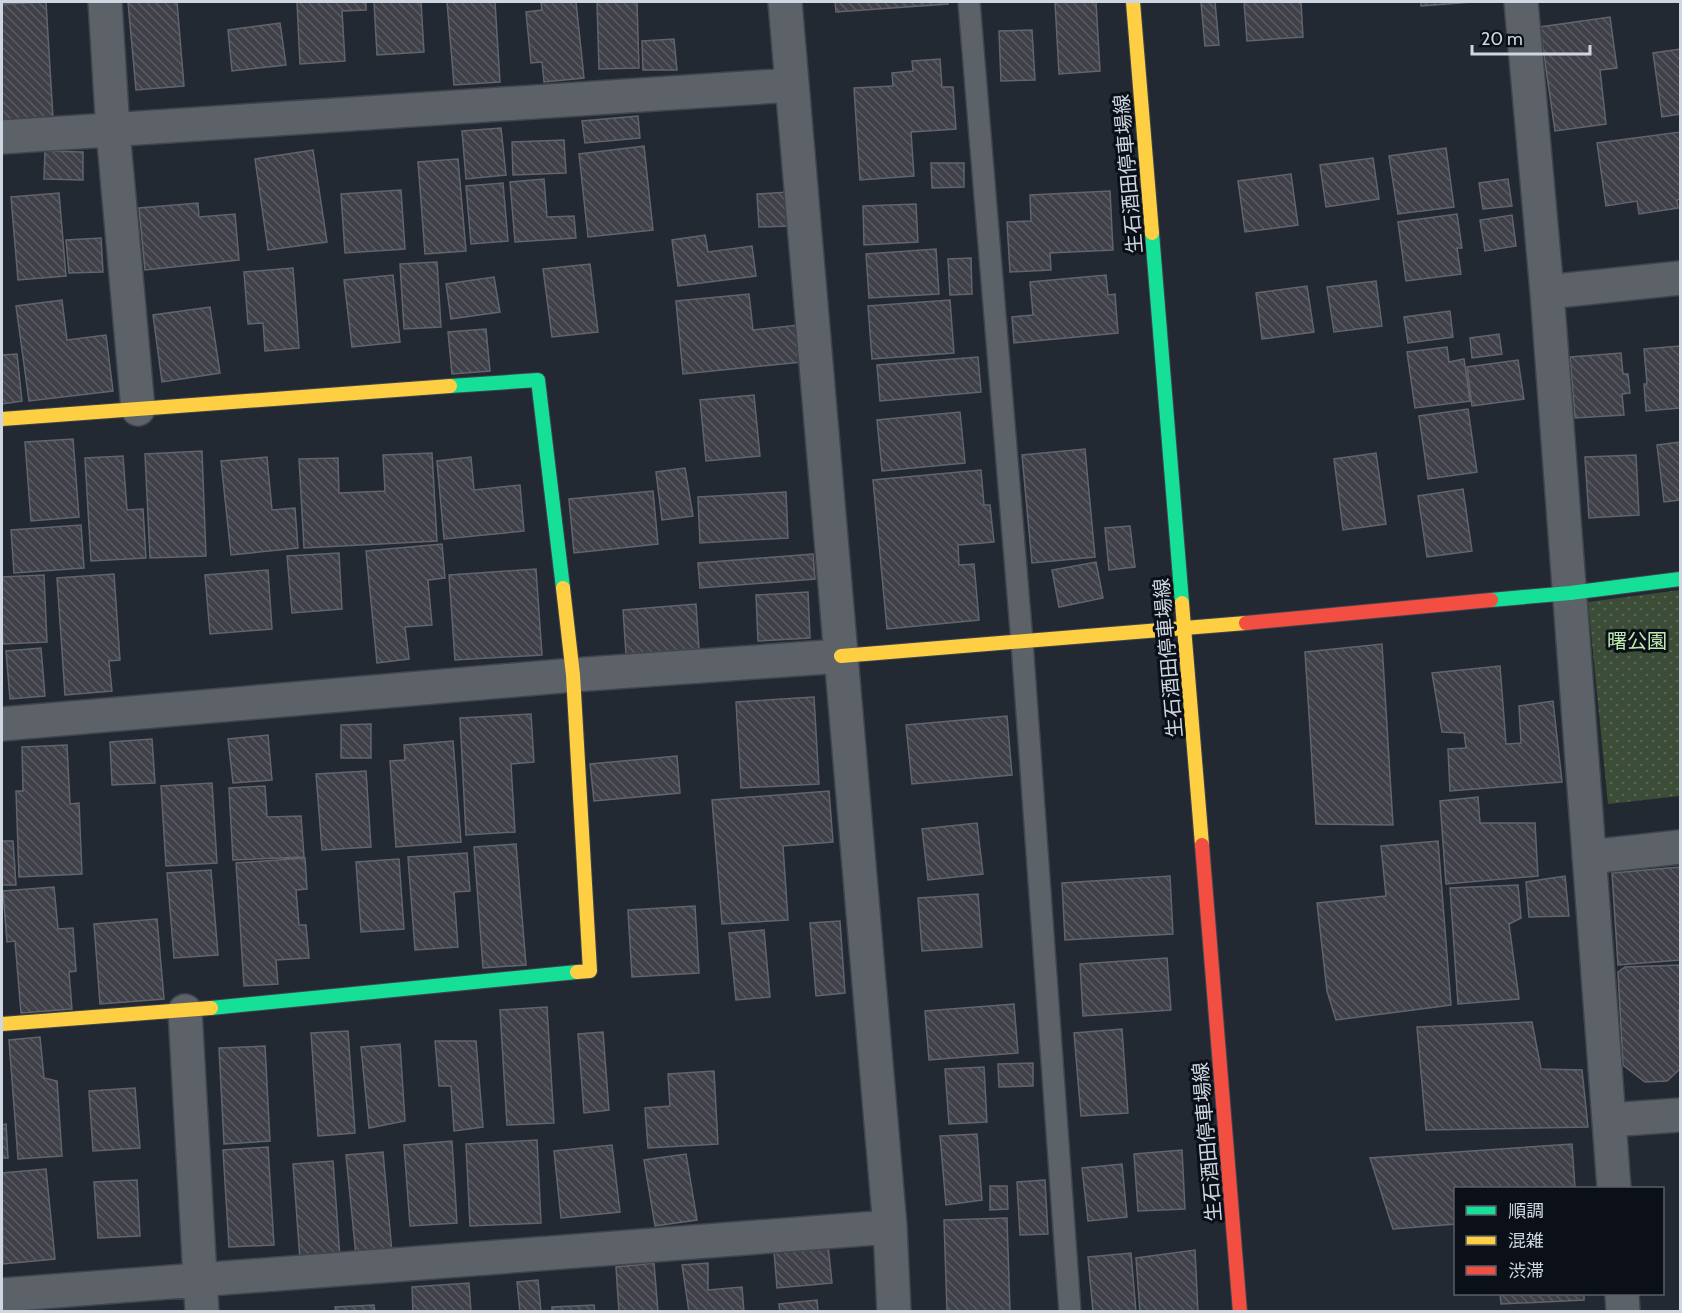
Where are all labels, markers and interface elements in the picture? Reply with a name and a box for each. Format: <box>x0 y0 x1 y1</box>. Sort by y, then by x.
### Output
scale bar <box>1472 18 1590 56</box>
text: 20 m <box>1481 28 1523 50</box>
street label: 生石酒田停車場線 <box>1109 93 1147 255</box>
street label: 生石酒田停車場線 <box>1149 577 1187 739</box>
park label: 曙公園 <box>1607 629 1667 653</box>
street label: 生石酒田停車場線 <box>1188 1061 1226 1223</box>
legend <box>1454 1187 1664 1295</box>
text: 順調 <box>1508 1200 1544 1222</box>
text: 混雑 <box>1508 1230 1544 1252</box>
text: 渋滞 <box>1508 1260 1544 1282</box>

